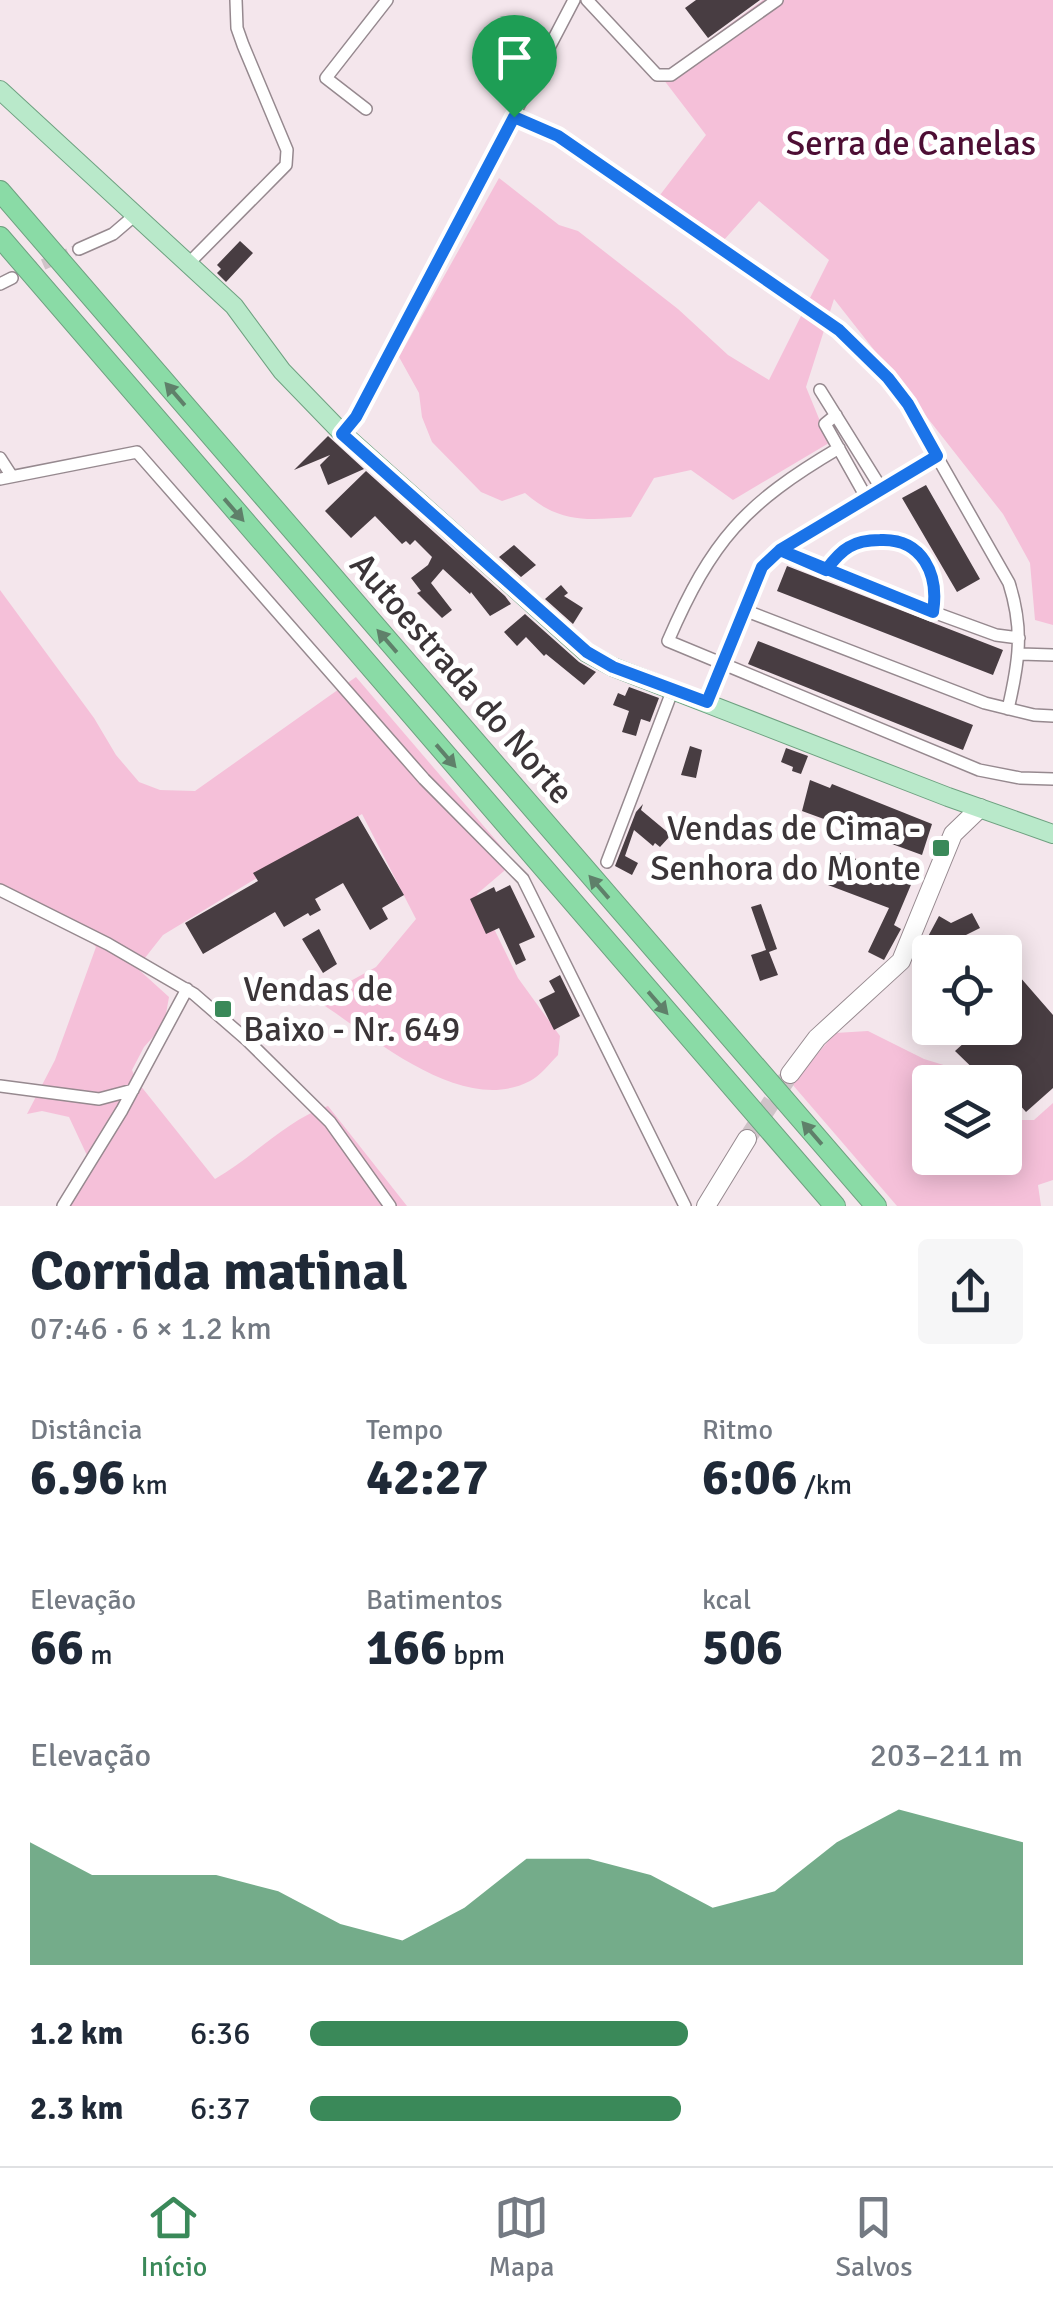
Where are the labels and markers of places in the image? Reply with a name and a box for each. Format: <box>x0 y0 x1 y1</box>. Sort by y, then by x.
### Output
pin <box>472 15 557 118</box>
place label: Vendas de Cima - Senhora do Monte <box>650 807 921 890</box>
marker: Vendas de Cima - Senhora do Monte <box>930 837 952 859</box>
place label: Vendas de Baixo - Nr. 649 <box>243 968 460 1051</box>
marker: Vendas de Baixo - Nr. 649 <box>212 998 234 1020</box>

